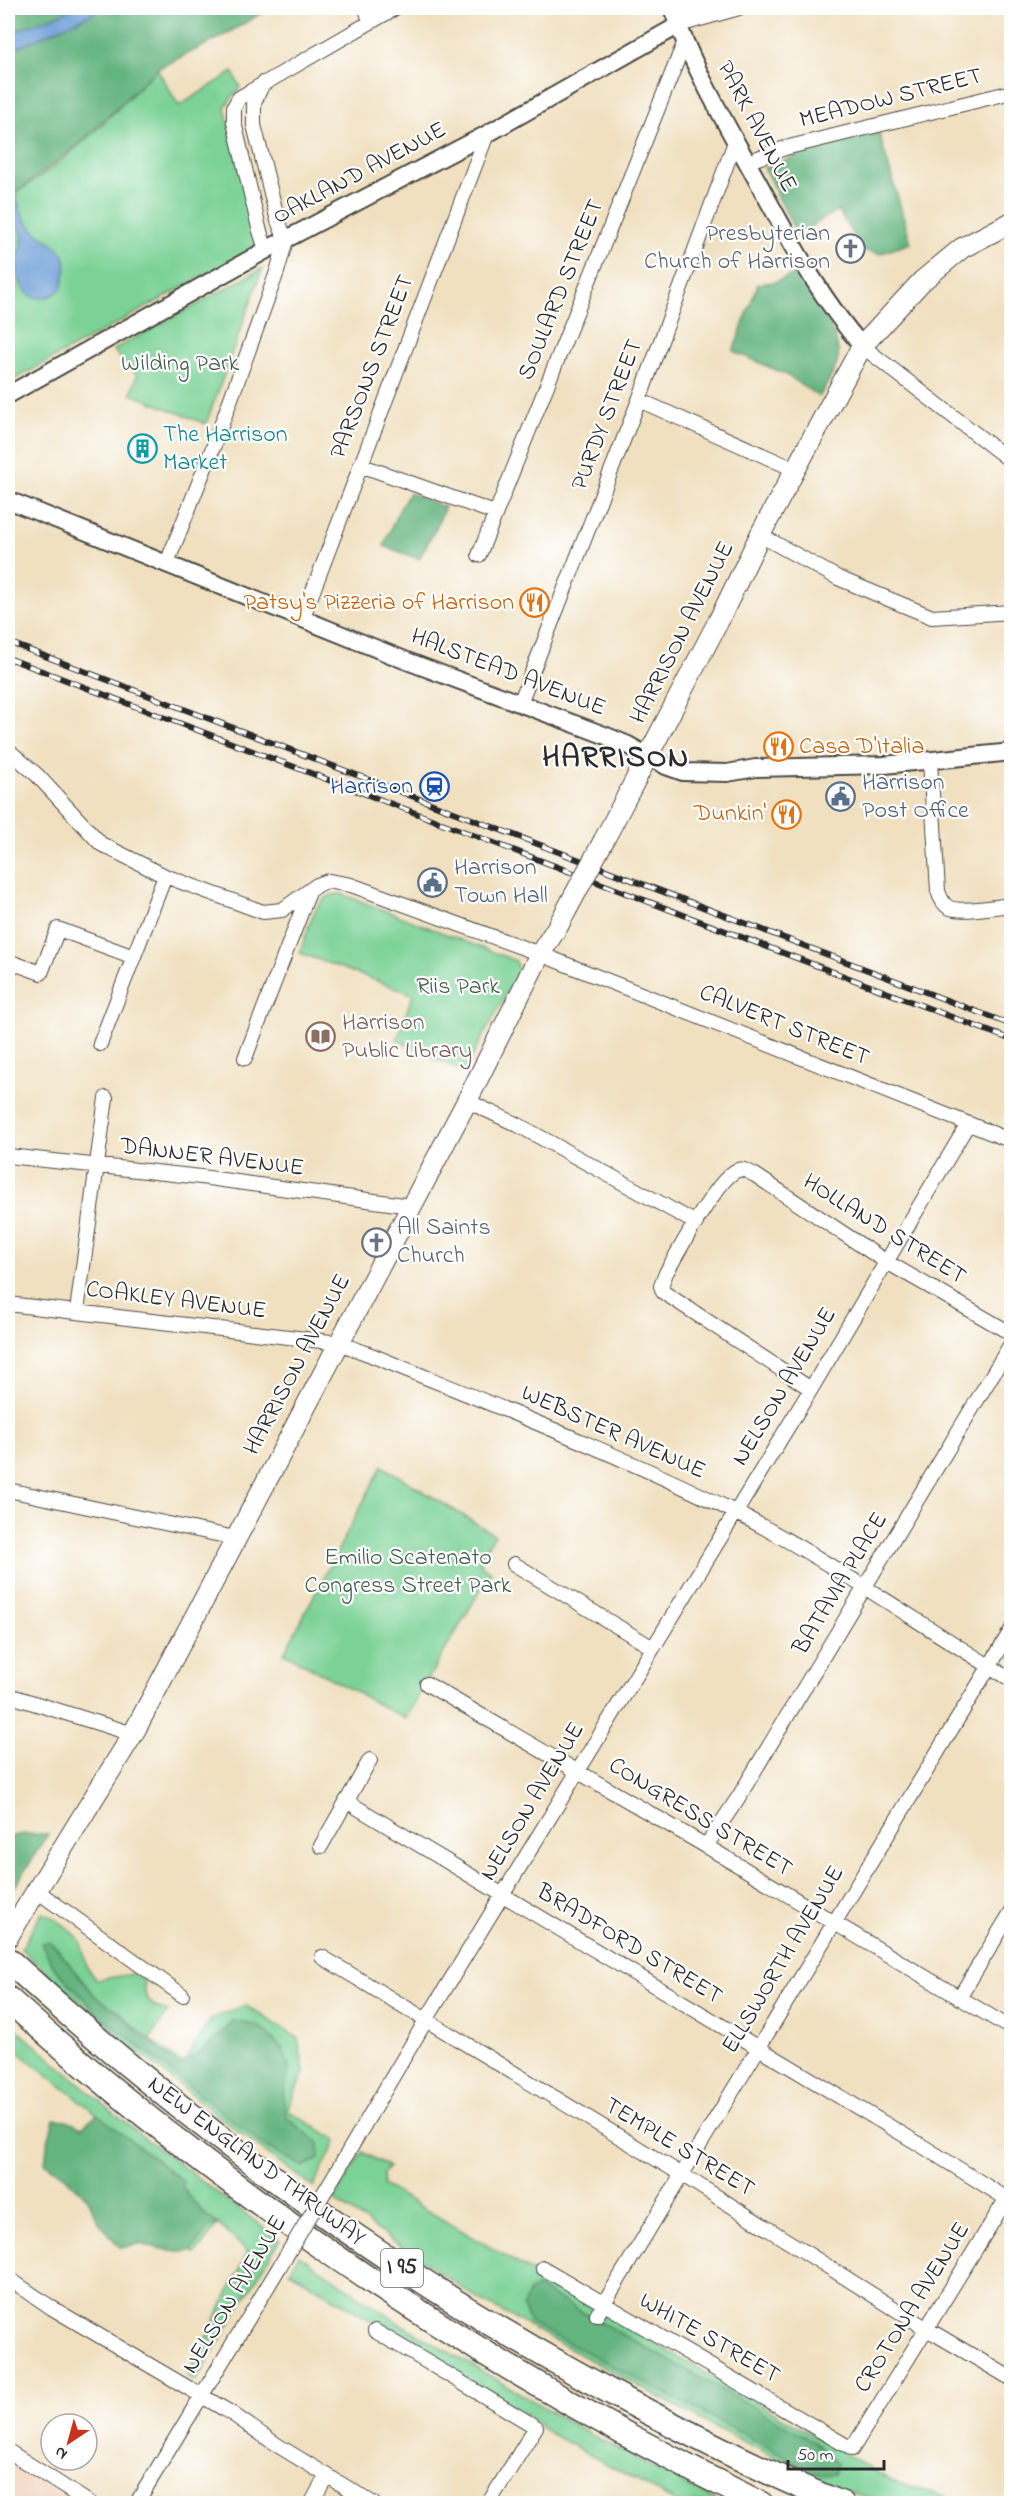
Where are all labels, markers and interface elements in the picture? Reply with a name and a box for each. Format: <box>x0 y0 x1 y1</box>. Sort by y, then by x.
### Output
street label: PARK AVENUE <box>707 55 805 199</box>
street label: MEADOW STREET <box>796 59 986 139</box>
street label: OAKLAND AVENUE <box>267 113 453 235</box>
street label: SOULARD STREET <box>510 194 614 386</box>
place label: Presbyterian Church of Harrison <box>644 217 830 280</box>
church icon: Presbyterian Church of Harrison <box>835 232 867 264</box>
street label: PARSONS STREET <box>322 270 424 464</box>
street label: PURDY STREET <box>563 334 653 496</box>
park label: Wilding Park <box>121 347 239 382</box>
place label: The Harrison Market <box>163 418 288 481</box>
building icon: The Harrison Market <box>126 433 158 465</box>
street label: HARRISON AVENUE <box>622 536 744 730</box>
place label: Patsy's Pizzeria of Harrison <box>244 586 514 622</box>
restaurant icon: Patsy's Pizzeria of Harrison <box>519 587 551 619</box>
street label: HALSTEAD AVENUE <box>405 620 611 726</box>
place label: Casa D'Italia <box>799 730 924 765</box>
restaurant icon: Casa D'Italia <box>762 731 794 763</box>
district label: HARRISON <box>542 737 690 781</box>
place label: Harrison Post Office <box>862 766 969 829</box>
place label: Harrison <box>330 770 413 805</box>
station icon: Harrison <box>418 771 450 803</box>
public building icon: Harrison Post Office <box>825 781 857 813</box>
place label: Dunkin' <box>693 797 767 832</box>
restaurant icon: Dunkin' <box>771 798 803 830</box>
place label: Harrison Town Hall <box>454 851 548 914</box>
public building icon: Harrison Town Hall <box>417 866 449 898</box>
park label: Riis Park <box>416 970 500 1005</box>
street label: CALVERT STREET <box>694 976 875 1076</box>
place label: Harrison Public Library <box>342 1006 472 1070</box>
library icon: Harrison Public Library <box>305 1021 337 1053</box>
street label: DANNER AVENUE <box>117 1129 306 1187</box>
street label: HOLLAND STREET <box>795 1166 973 1295</box>
place label: All Saints Church <box>397 1211 491 1274</box>
church icon: All Saints Church <box>360 1226 392 1258</box>
street label: HARRISON AVENUE <box>235 1268 361 1462</box>
street label: COAKLEY AVENUE <box>84 1273 268 1329</box>
street label: NELSON AVENUE <box>724 1301 846 1473</box>
street label: WEBSTER AVENUE <box>515 1377 711 1489</box>
street label: BATAVIA PLACE <box>784 1506 897 1663</box>
park label: Emilio Scatenato Congress Street Park <box>305 1541 512 1604</box>
street label: NELSON AVENUE <box>472 1716 594 1888</box>
street label: CONGRESS STREET <box>601 1749 799 1887</box>
street label: ELLSWORTH AVENUE <box>714 1859 854 2061</box>
street label: BRADFORD STREET <box>528 1875 729 2015</box>
street label: NEW ENGLAND THRUWAY <box>140 2068 372 2256</box>
street label: TEMPLE STREET <box>597 2089 761 2207</box>
street label: NELSON AVENUE <box>174 2209 296 2381</box>
street label: CROTONA AVENUE <box>846 2216 980 2400</box>
road number: I 95 <box>381 2249 423 2287</box>
street label: WHITE STREET <box>632 2284 786 2394</box>
north arrow <box>39 2412 99 2472</box>
scale bar <box>788 2433 884 2471</box>
text: N <box>50 2440 73 2465</box>
text: 50 m <box>797 2443 834 2469</box>

